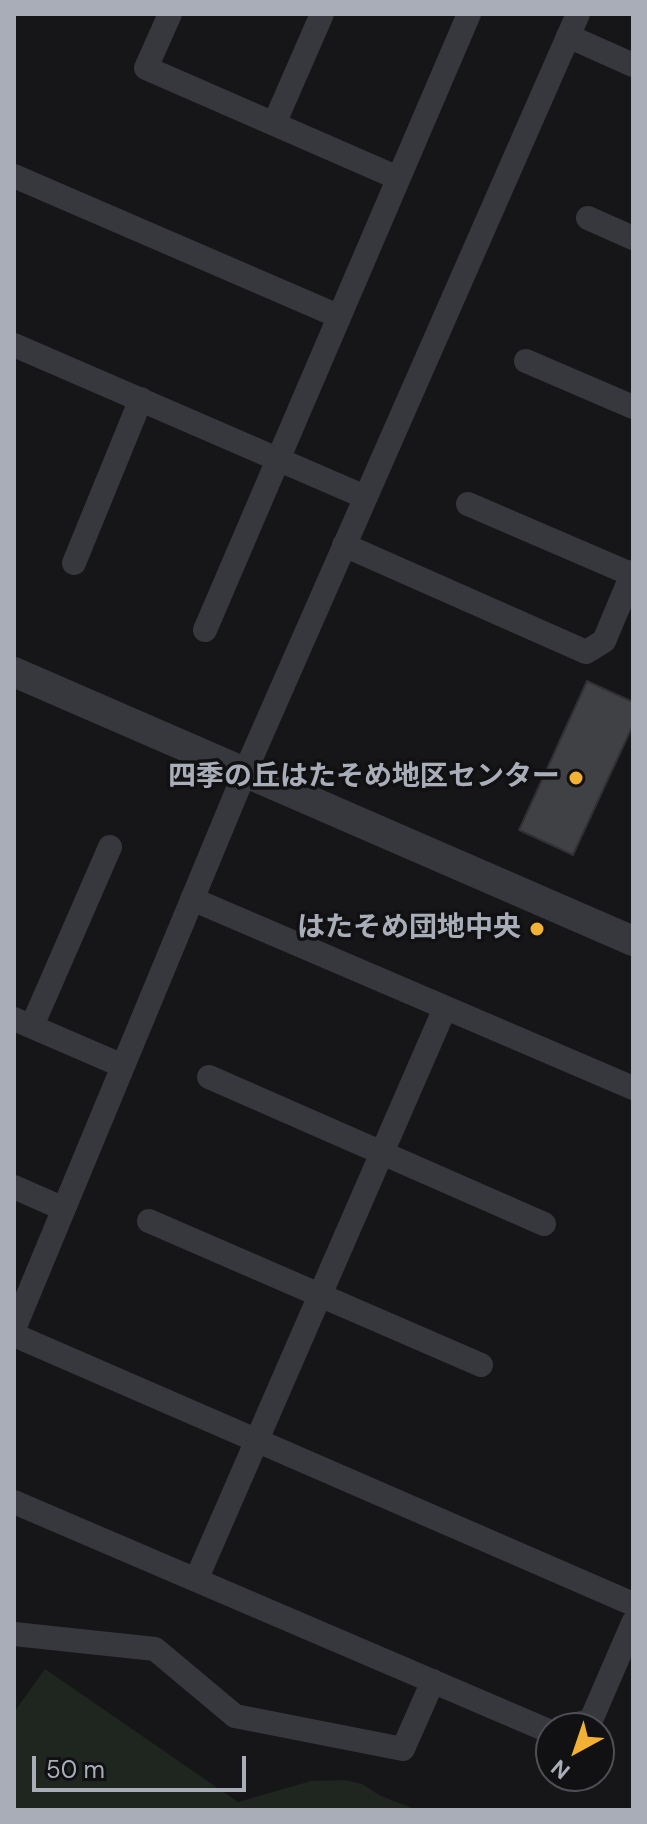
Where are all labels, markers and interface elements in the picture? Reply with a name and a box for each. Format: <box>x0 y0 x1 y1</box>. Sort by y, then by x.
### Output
place label: 四季の丘はたそめ地区センター <box>168 761 560 795</box>
marker: 四季の丘はたそめ地区センター <box>567 769 585 787</box>
place label: はたそめ団地中央 <box>297 912 521 946</box>
marker: はたそめ団地中央 <box>528 920 546 938</box>
north arrow <box>535 1712 615 1792</box>
scale bar <box>36 1740 250 1790</box>
text: N <box>545 1753 576 1786</box>
text: 50 m <box>46 1754 105 1785</box>

